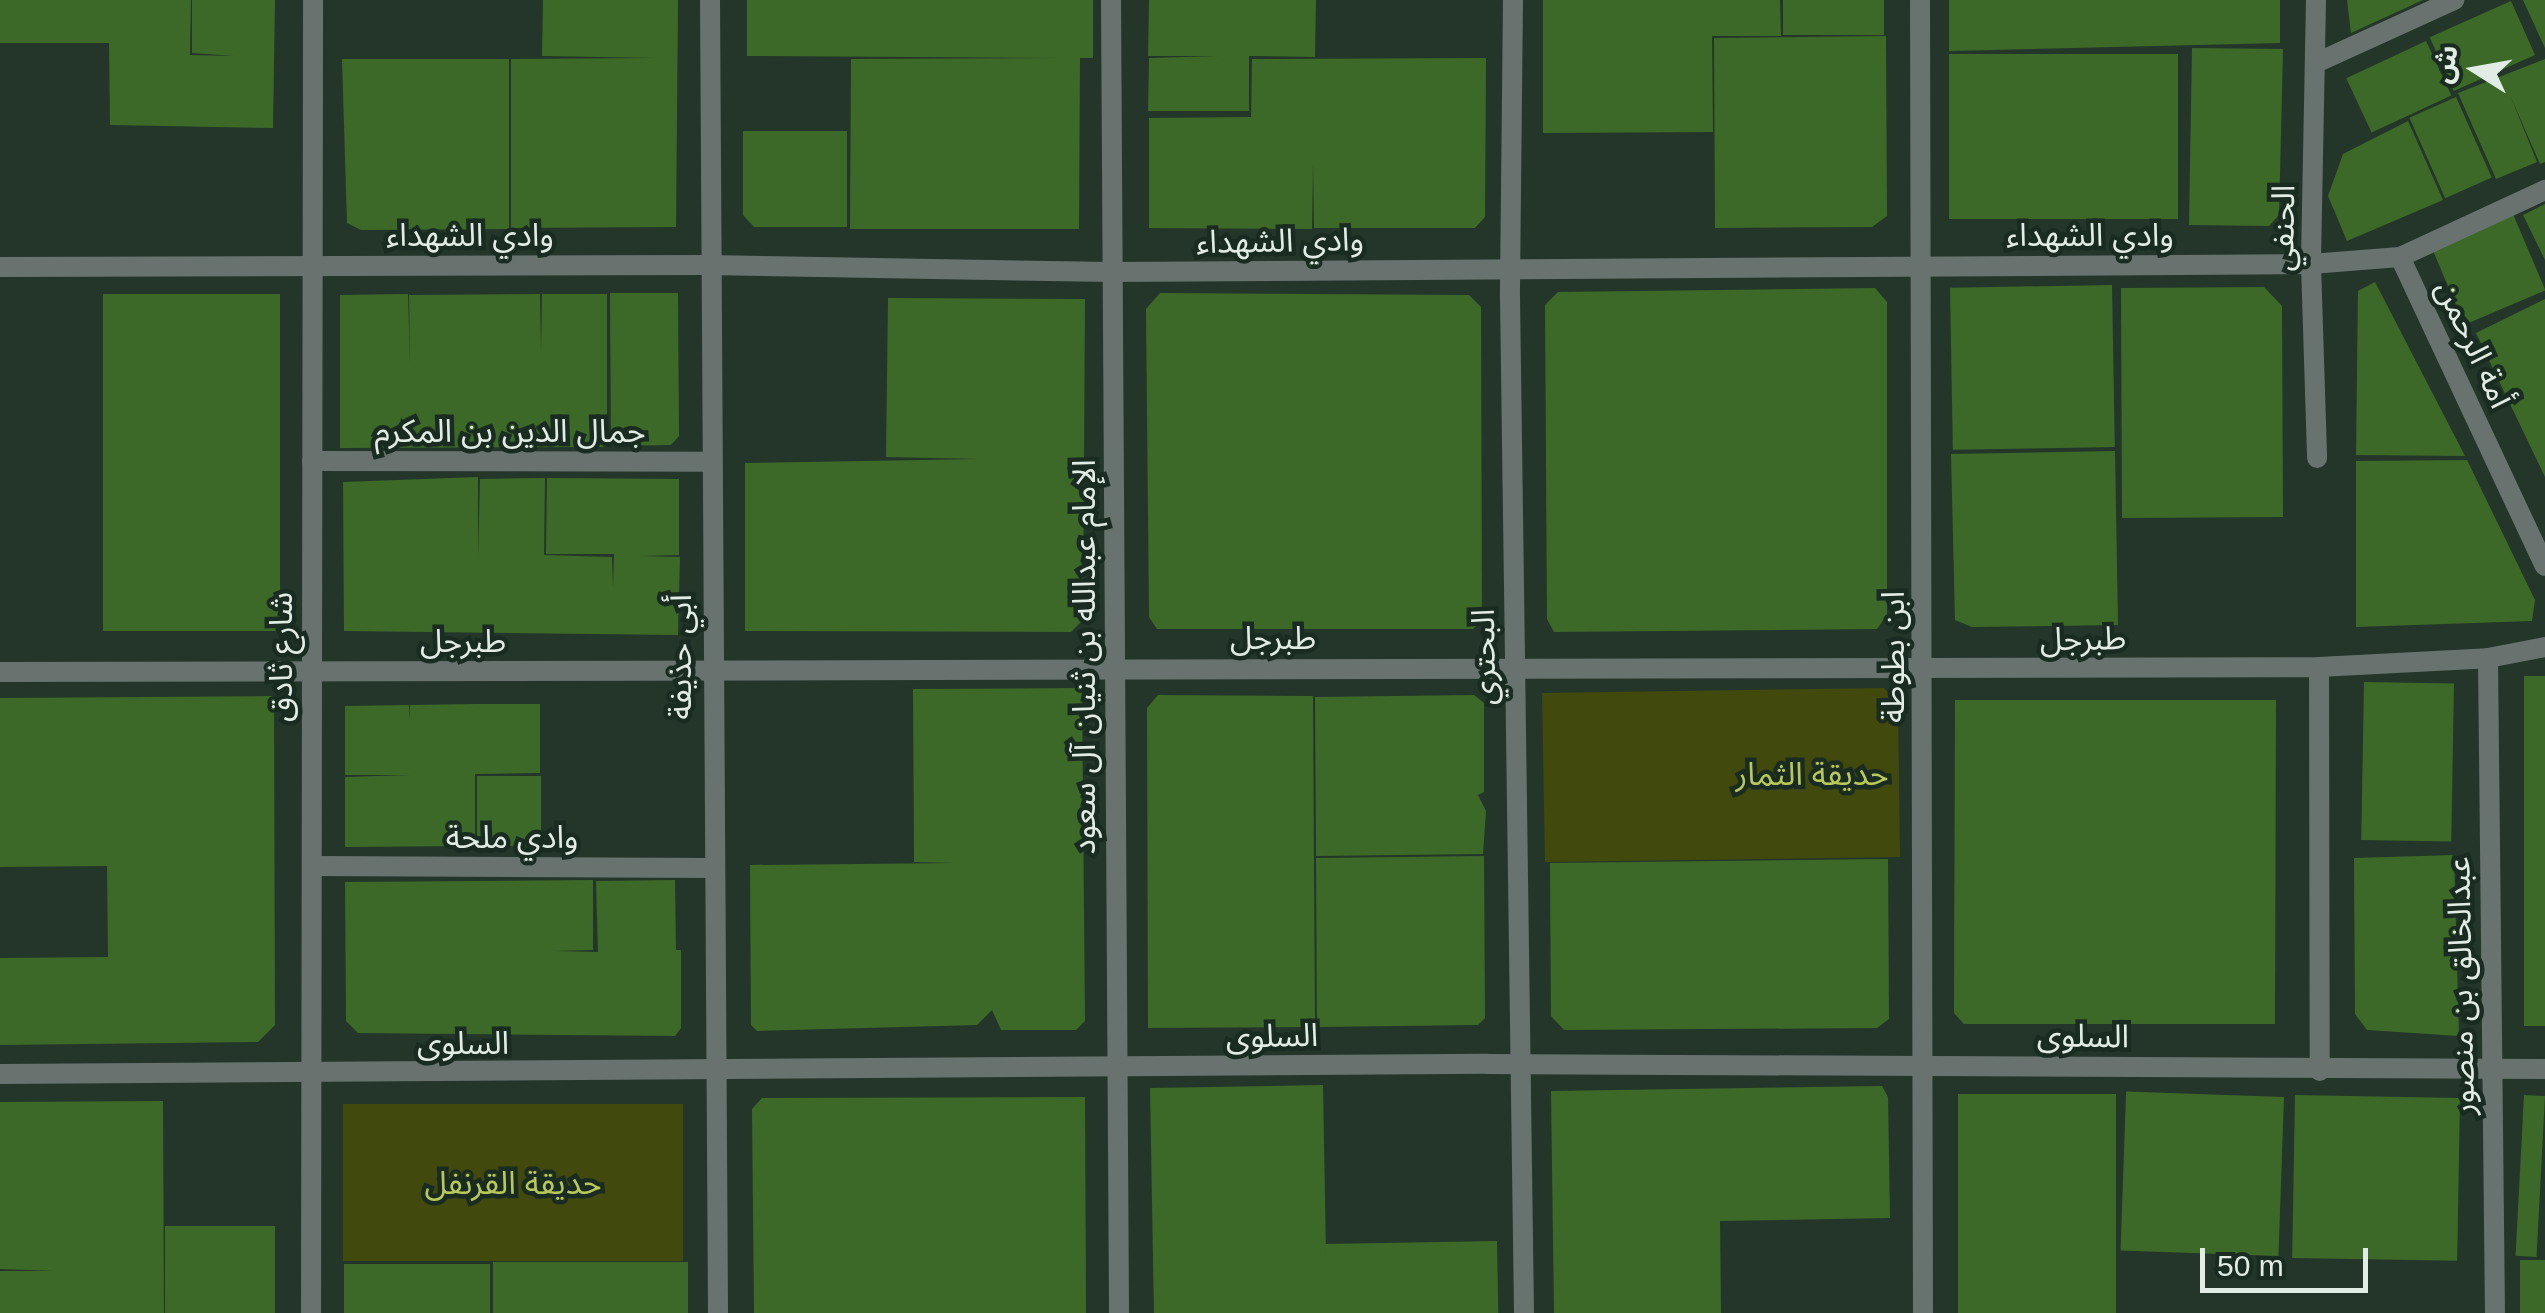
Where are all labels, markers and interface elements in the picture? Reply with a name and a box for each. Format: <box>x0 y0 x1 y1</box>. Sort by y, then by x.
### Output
north arrow <box>2425 20 2525 120</box>
text: ش <box>2426 42 2464 86</box>
street label: الحنفي <box>2263 184 2303 272</box>
street label: وادي الشهداء <box>386 216 554 254</box>
street label: وادي الشهداء <box>2006 216 2174 254</box>
street label: وادي الشهداء <box>1196 220 1364 262</box>
street label: أمة الرحمن <box>2428 274 2520 414</box>
street label: جمال الدين بن المكرم <box>375 412 645 450</box>
street label: الإمام عبدالله بن ثنيان آل سعود <box>1065 459 1103 855</box>
street label: ابن بطوطة <box>1874 591 1912 723</box>
street label: شارع ثادق <box>262 592 300 722</box>
street label: أبي حذيفة <box>661 594 699 720</box>
street label: البحتري <box>1464 609 1504 705</box>
street label: طبرجل <box>1230 619 1316 657</box>
street label: طبرجل <box>2040 619 2126 659</box>
street label: طبرجل <box>420 622 506 660</box>
park label: حديقة الثمار <box>1735 755 1889 793</box>
street label: وادي ملحة <box>446 818 578 856</box>
street label: عبدالخالق بن منصور <box>2440 856 2482 1116</box>
street label: السلوى <box>1226 1016 1318 1056</box>
street label: السلوى <box>2037 1016 2129 1056</box>
street label: السلوى <box>417 1024 509 1062</box>
park label: حديقة القرنفل <box>424 1164 602 1202</box>
scale bar <box>2205 1228 2372 1290</box>
text: 50 m <box>2217 1249 2284 1282</box>

